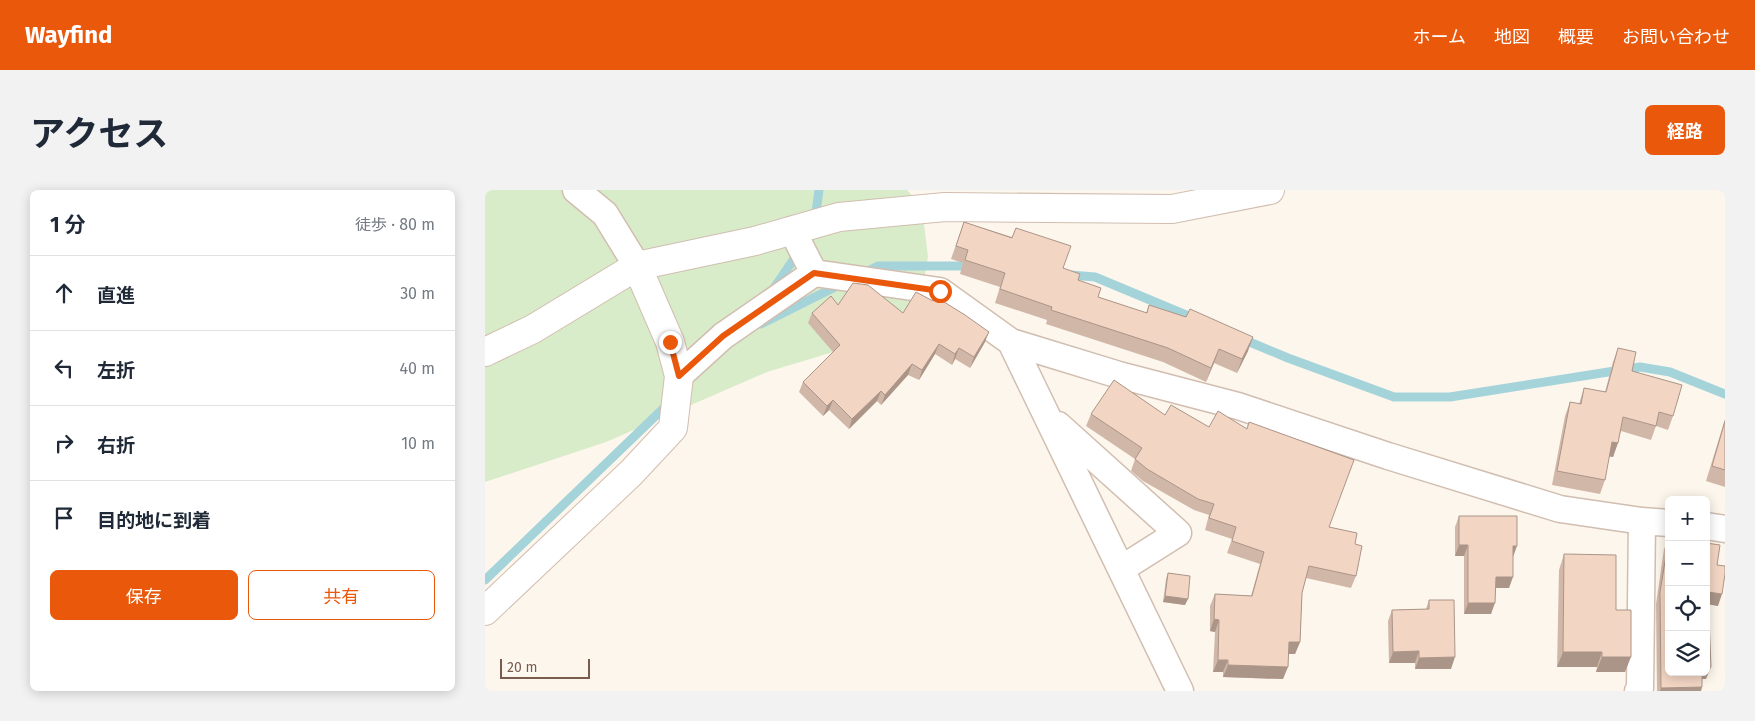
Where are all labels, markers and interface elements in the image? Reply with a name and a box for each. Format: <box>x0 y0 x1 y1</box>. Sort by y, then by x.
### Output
text: Wayfind <box>25 21 112 49</box>
text: ホーム <box>1413 26 1466 48</box>
text: 地図 <box>1494 26 1530 48</box>
text: 概要 <box>1558 26 1594 48</box>
text: お問い合わせ <box>1622 26 1730 48</box>
button: 経路 <box>1645 105 1725 155</box>
text: アクセス <box>30 113 168 155</box>
text: 1 分 <box>50 212 86 238</box>
text: 徒歩 · 80 m <box>355 215 435 234</box>
icon: ahead <box>50 279 78 307</box>
route start <box>929 280 952 303</box>
text: 直進 <box>97 284 135 307</box>
text: 30 m <box>400 284 435 303</box>
route end <box>659 331 682 354</box>
icon: left <box>50 354 78 382</box>
text: 左折 <box>97 359 135 382</box>
text: 40 m <box>400 359 435 378</box>
icon: right <box>50 429 78 457</box>
text: 右折 <box>97 434 135 457</box>
text: 10 m <box>401 434 435 453</box>
map controls <box>1665 496 1710 676</box>
button: + <box>1665 496 1710 541</box>
icon: arrive <box>50 504 78 532</box>
text: 目的地に到着 <box>97 509 211 532</box>
button: − <box>1665 541 1710 586</box>
button: 保存 <box>50 570 238 620</box>
button: 共有 <box>248 570 435 620</box>
button: locate <box>1665 586 1710 631</box>
button: layers <box>1665 631 1710 676</box>
scale bar <box>500 656 590 679</box>
text: 20 m <box>507 659 537 676</box>

